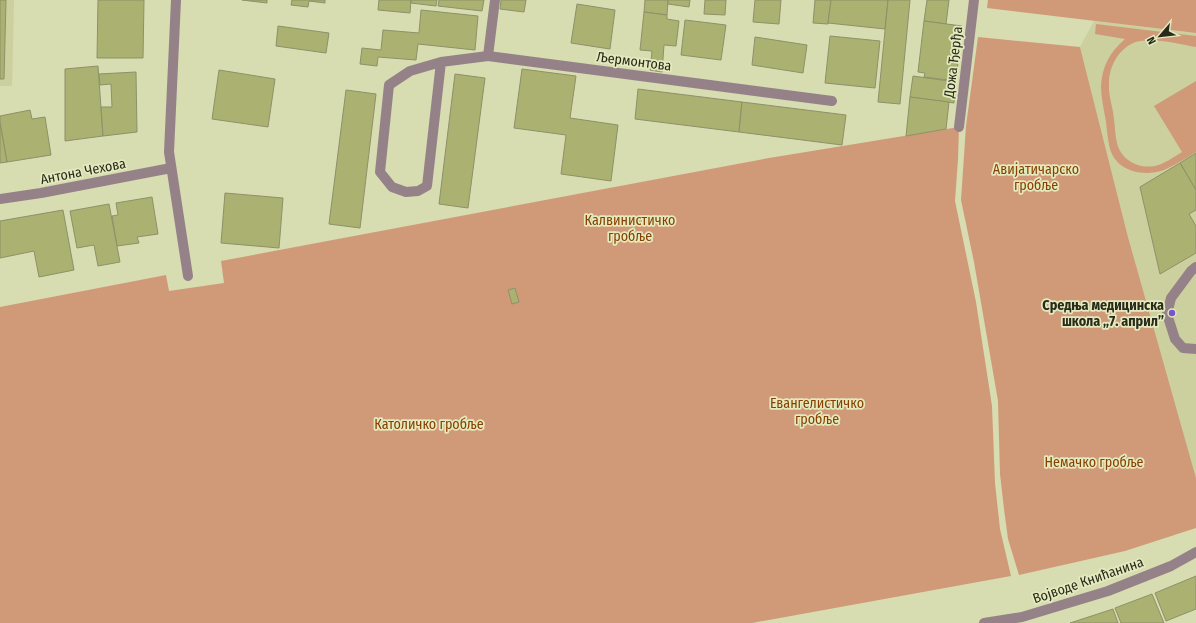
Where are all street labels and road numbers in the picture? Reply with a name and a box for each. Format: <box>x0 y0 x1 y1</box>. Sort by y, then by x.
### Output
street label: Дожа Ђерђа <box>941 25 966 100</box>
street label: Љермонтова <box>595 48 673 75</box>
street label: Антона Чехова <box>39 155 127 188</box>
street label: Војводе Книћанина <box>1031 553 1146 607</box>

